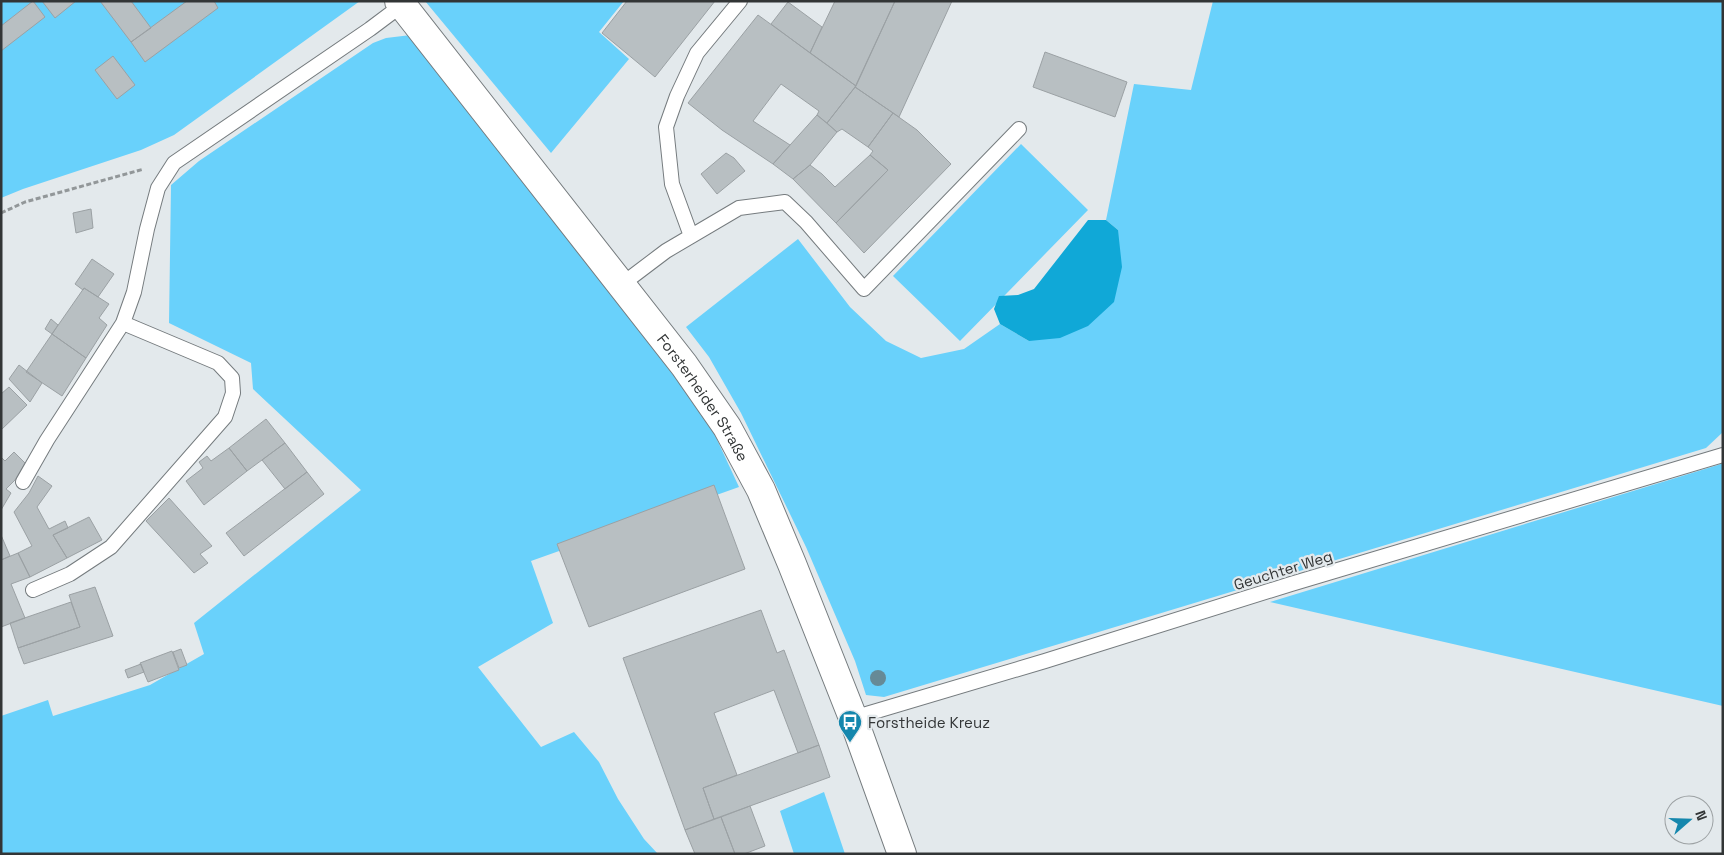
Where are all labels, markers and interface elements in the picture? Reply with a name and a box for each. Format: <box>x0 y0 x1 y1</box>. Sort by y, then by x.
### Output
street label: Forsterheider Straße <box>654 330 753 464</box>
street label: Geuchter Weg <box>1231 546 1335 594</box>
bus stop icon: Forstheide Kreuz <box>837 709 863 743</box>
place label: Forstheide Kreuz <box>868 713 990 732</box>
north arrow <box>1664 795 1714 845</box>
text: N <box>1691 808 1711 823</box>

